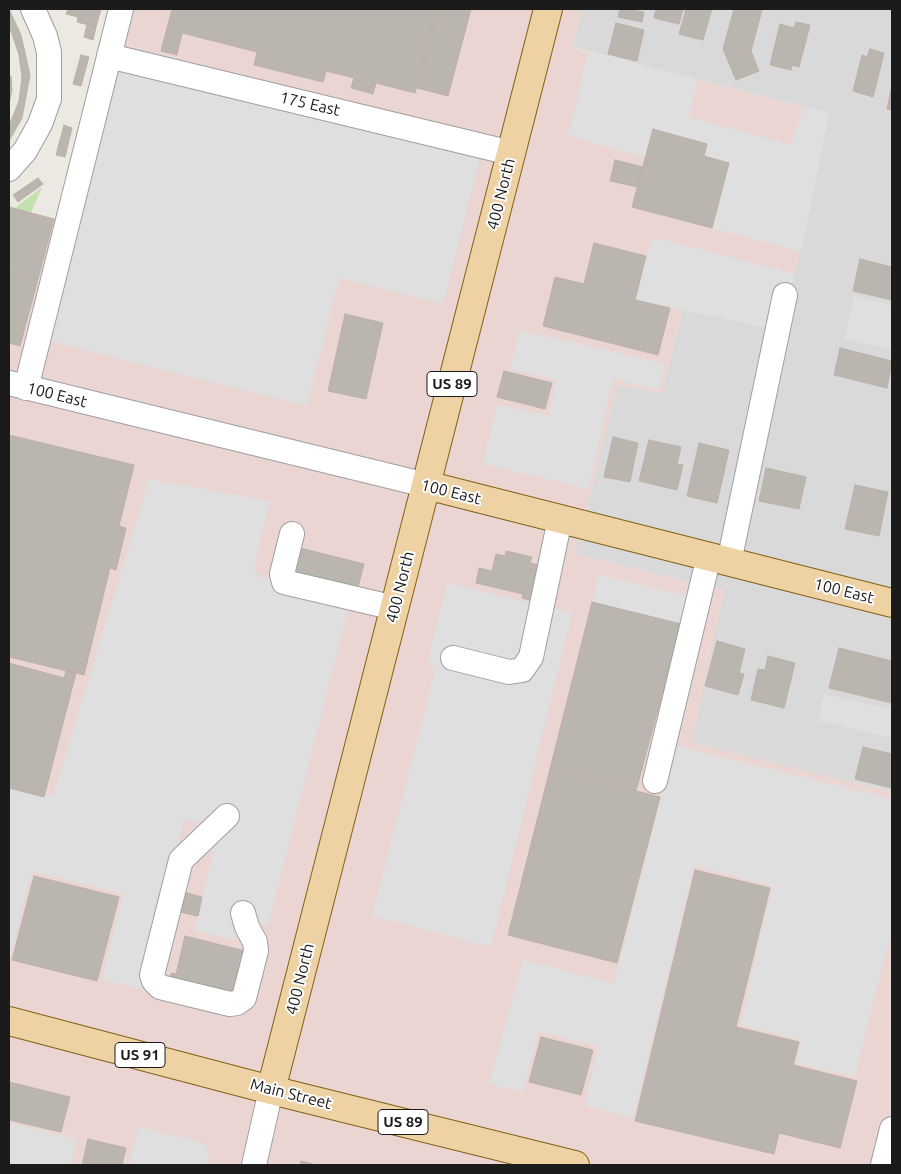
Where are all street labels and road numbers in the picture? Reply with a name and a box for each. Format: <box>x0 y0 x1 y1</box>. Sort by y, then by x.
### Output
street label: 175 East <box>278 88 342 120</box>
street label: 400 North <box>483 156 519 232</box>
road number: US 89 <box>427 372 477 396</box>
street label: 100 East <box>25 378 89 412</box>
street label: 100 East <box>419 475 483 509</box>
street label: 400 North <box>382 549 418 625</box>
street label: 100 East <box>812 574 876 608</box>
street label: 400 North <box>282 941 318 1017</box>
road number: US 91 <box>115 1042 165 1068</box>
street label: Main Street <box>248 1075 334 1113</box>
road number: US 89 <box>378 1110 428 1134</box>

